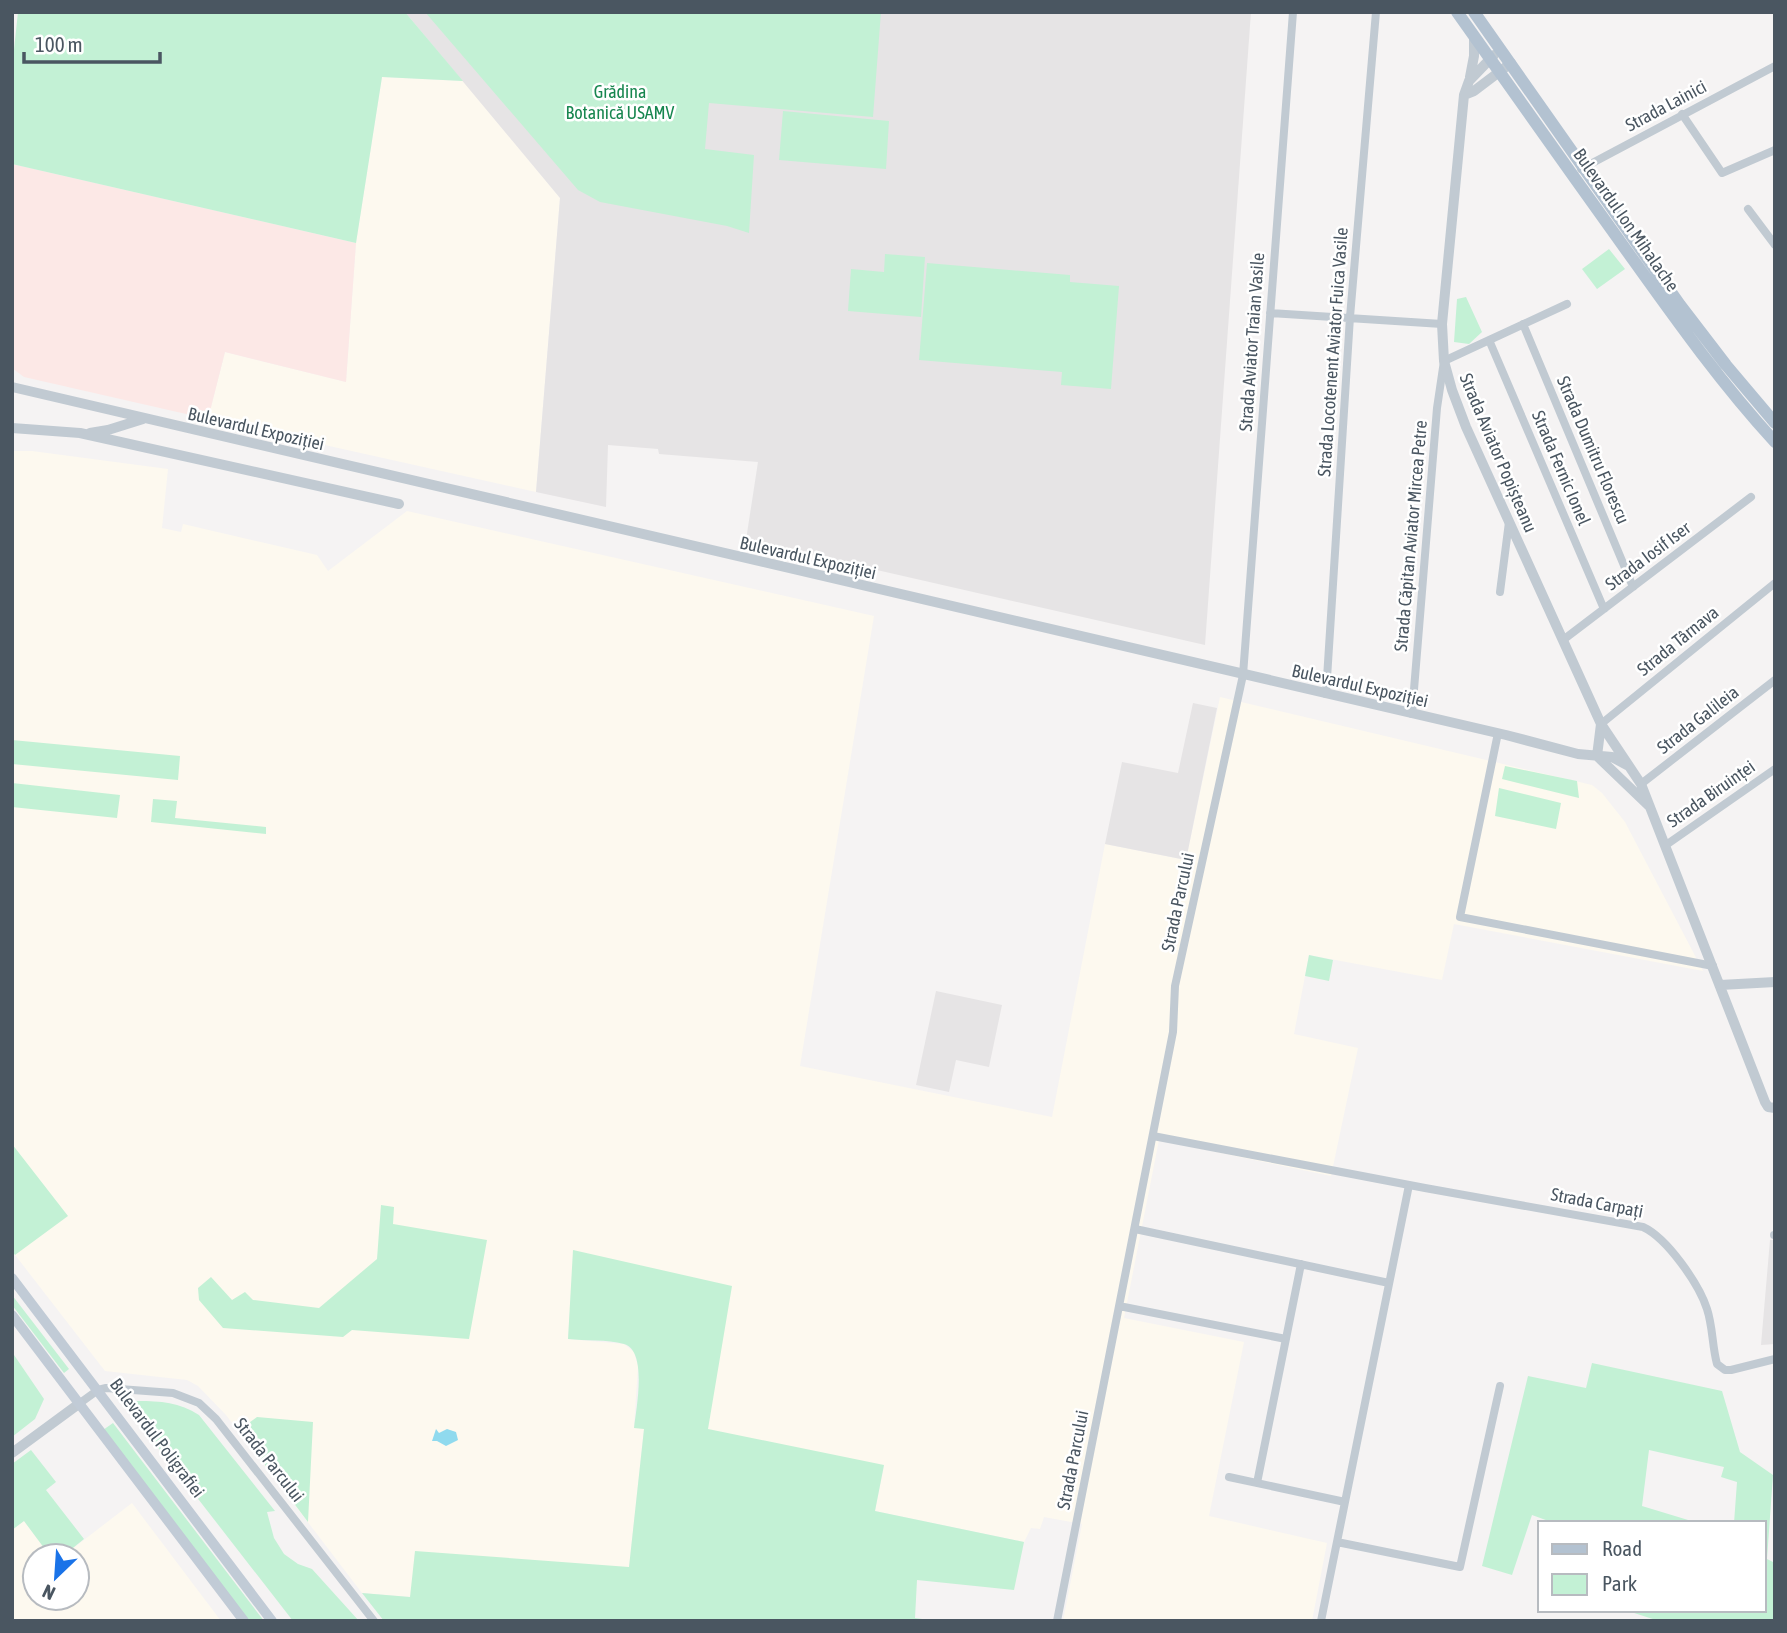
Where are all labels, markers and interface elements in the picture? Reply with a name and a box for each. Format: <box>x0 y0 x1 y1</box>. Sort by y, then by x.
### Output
scale bar <box>24 21 161 65</box>
text: 100 m <box>35 32 83 56</box>
street label: Strada Lainici <box>1622 75 1710 136</box>
park label: Grădina Botanică USAMV <box>566 81 675 123</box>
street label: Bulevardul Ion Mihalache <box>1569 144 1684 295</box>
street label: Strada Locotenent Aviator Fuica Vasile <box>1313 227 1352 477</box>
street label: Strada Aviator Traian Vasile <box>1235 252 1268 432</box>
street label: Strada Aviator Popișteanu <box>1455 370 1541 535</box>
street label: Strada Dumitru Florescu <box>1553 373 1634 527</box>
street label: Bulevardul Expoziției <box>186 403 326 454</box>
street label: Strada Fernic Ionel <box>1528 407 1595 529</box>
street label: Strada Căpitan Aviator Mircea Petre <box>1390 419 1431 652</box>
street label: Strada Iosif Iser <box>1601 516 1695 594</box>
street label: Bulevardul Expoziției <box>738 532 878 583</box>
street label: Strada Târnava <box>1633 601 1723 680</box>
street label: Bulevardul Expoziției <box>1290 660 1430 711</box>
street label: Strada Galileia <box>1653 681 1743 758</box>
street label: Strada Biruinței <box>1663 756 1759 832</box>
street label: Strada Parcului <box>1157 851 1198 953</box>
street label: Strada Carpați <box>1549 1183 1645 1222</box>
street label: Bulevardul Poligrafiei <box>106 1374 209 1501</box>
street label: Strada Parcului <box>1053 1409 1092 1511</box>
street label: Strada Parcului <box>230 1414 309 1506</box>
legend <box>1538 1521 1766 1612</box>
text: Road <box>1602 1536 1642 1560</box>
north arrow <box>21 1542 91 1612</box>
text: Park <box>1602 1571 1637 1595</box>
text: N <box>39 1580 59 1605</box>

